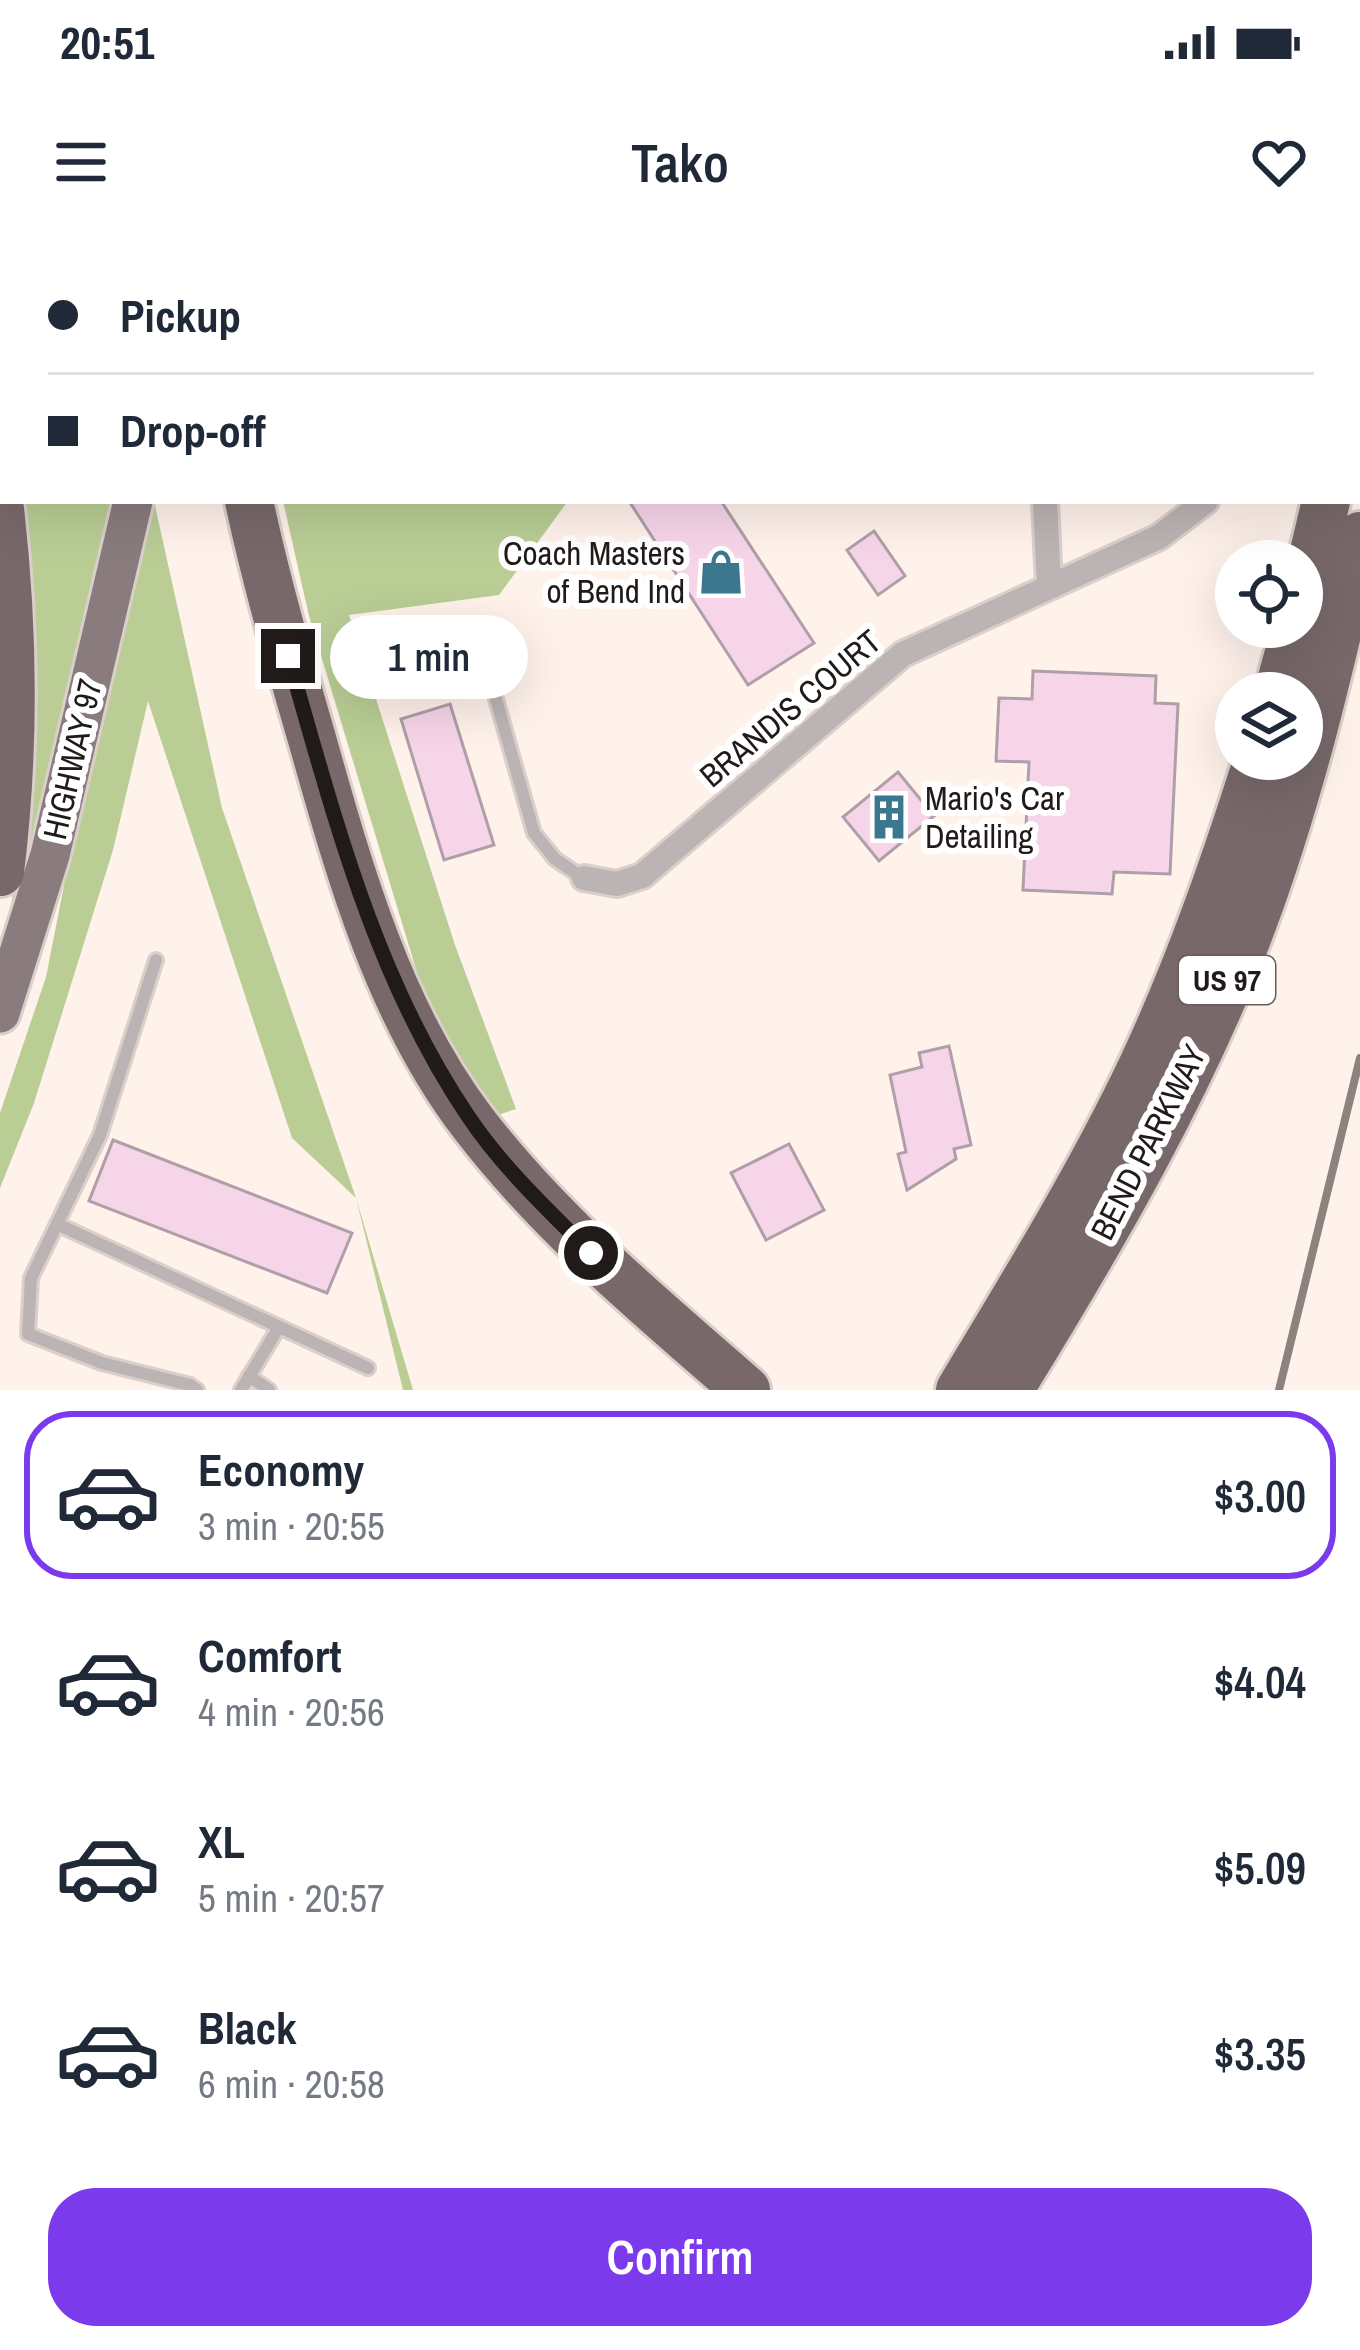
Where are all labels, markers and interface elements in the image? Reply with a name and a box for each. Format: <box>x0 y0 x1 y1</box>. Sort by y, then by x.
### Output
text: 20:51 <box>60 12 154 73</box>
text: Tako <box>631 126 729 199</box>
icon: menu <box>48 129 114 195</box>
icon: heart <box>1246 129 1312 195</box>
text: Pickup <box>120 285 241 346</box>
text: Drop-off <box>120 400 266 461</box>
place label: Coach Masters of Bend Ind <box>503 531 685 613</box>
map controls <box>1215 540 1323 780</box>
button: locate <box>1215 540 1323 648</box>
shop icon: Coach Masters of Bend Ind <box>696 547 746 597</box>
callout: 1 min <box>330 614 528 698</box>
street label: BRANDIS COURT <box>690 619 890 797</box>
route end <box>261 629 315 683</box>
text: 1 min <box>388 631 470 683</box>
button: layers <box>1215 672 1323 780</box>
street label: HIGHWAY 97 <box>32 674 112 844</box>
place label: Mario's Car Detailing <box>925 776 1064 858</box>
building icon: Mario's Car Detailing <box>864 792 914 842</box>
road number: US 97 <box>1179 956 1275 1004</box>
street label: BEND PARKWAY <box>1080 1037 1216 1247</box>
route start <box>564 1226 618 1280</box>
text: Economy <box>198 1439 364 1500</box>
icon: car <box>54 1441 162 1549</box>
text: $3.00 <box>1214 1465 1306 1526</box>
text: 3 min · 20:55 <box>198 1500 385 1552</box>
text: Comfort <box>198 1625 341 1686</box>
icon: car <box>54 1627 162 1735</box>
text: $4.04 <box>1214 1651 1306 1712</box>
text: 4 min · 20:56 <box>198 1686 385 1738</box>
text: XL <box>198 1811 245 1872</box>
icon: car <box>54 1813 162 1921</box>
text: $5.09 <box>1214 1837 1306 1898</box>
text: 5 min · 20:57 <box>198 1872 385 1924</box>
text: Black <box>198 1997 296 2058</box>
icon: car <box>54 1999 162 2107</box>
text: $3.35 <box>1214 2023 1306 2084</box>
text: 6 min · 20:58 <box>198 2058 385 2110</box>
button: Confirm <box>48 2188 1312 2326</box>

